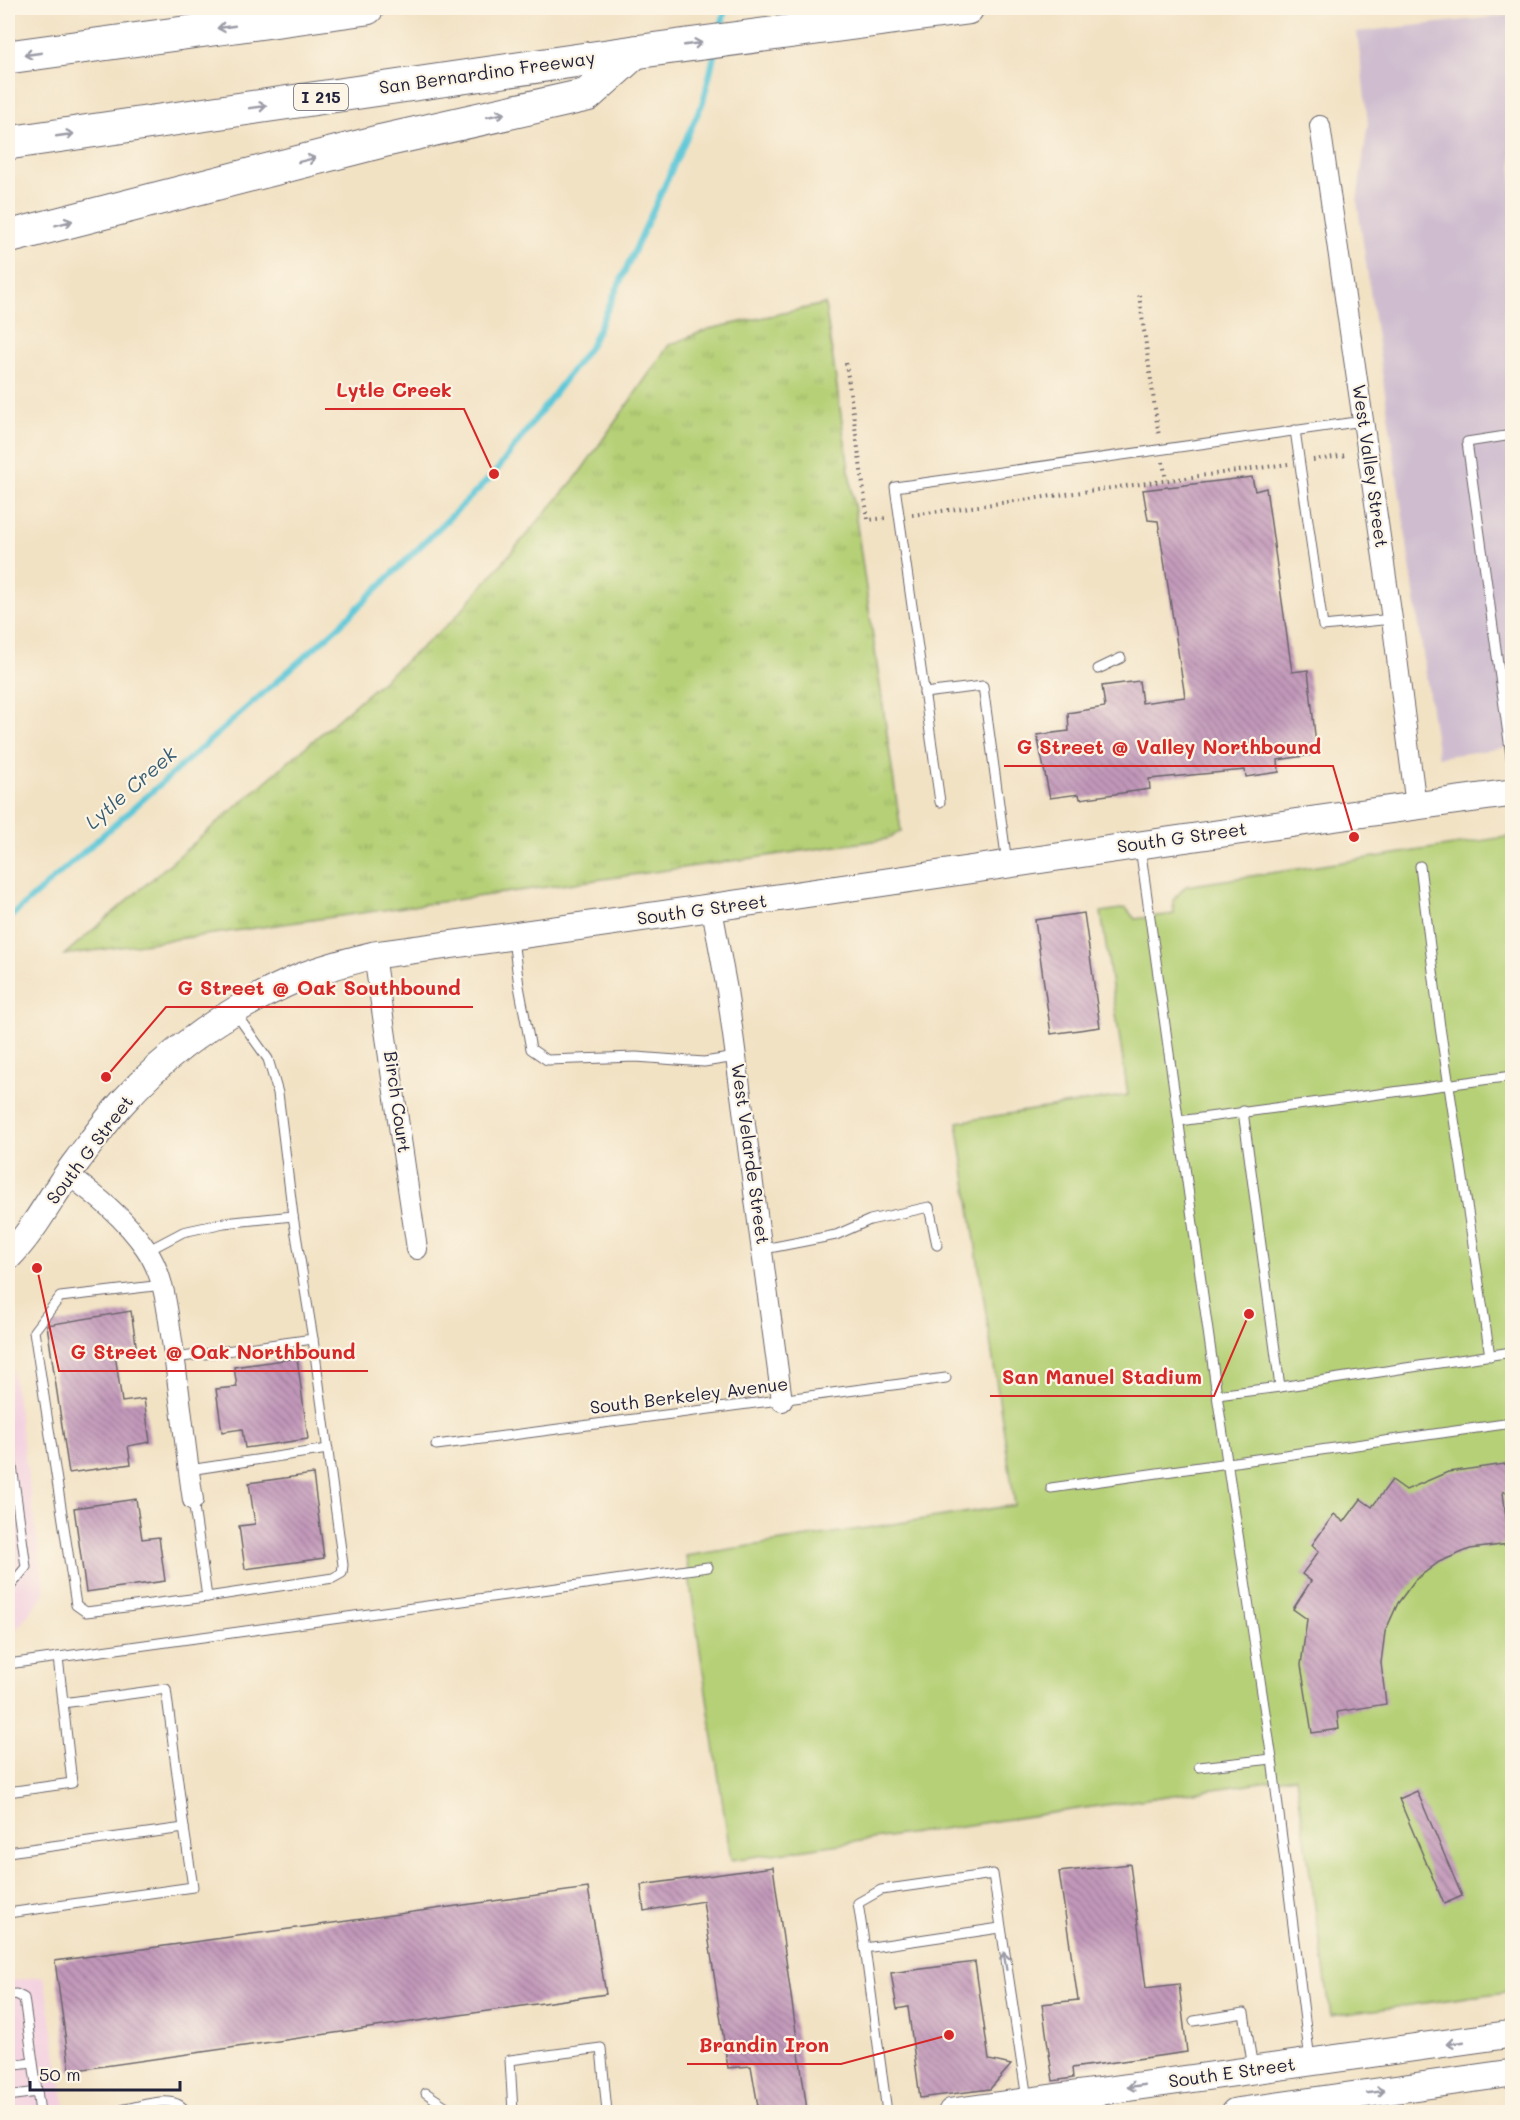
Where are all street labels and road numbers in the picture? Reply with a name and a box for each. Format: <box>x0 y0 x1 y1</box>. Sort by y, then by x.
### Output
street label: San Bernardino Freeway <box>377 45 596 99</box>
road number: I 215 <box>294 84 348 110</box>
street label: West Valley Street <box>1348 383 1394 549</box>
street label: South G Street <box>1115 816 1248 858</box>
street label: South G Street <box>635 888 768 930</box>
street label: Birch Court <box>379 1049 417 1154</box>
street label: West Velarde Street <box>726 1062 776 1246</box>
street label: South G Street <box>40 1090 138 1209</box>
street label: South Berkeley Avenue <box>588 1371 789 1419</box>
street label: South E Street <box>1167 2051 1297 2093</box>

